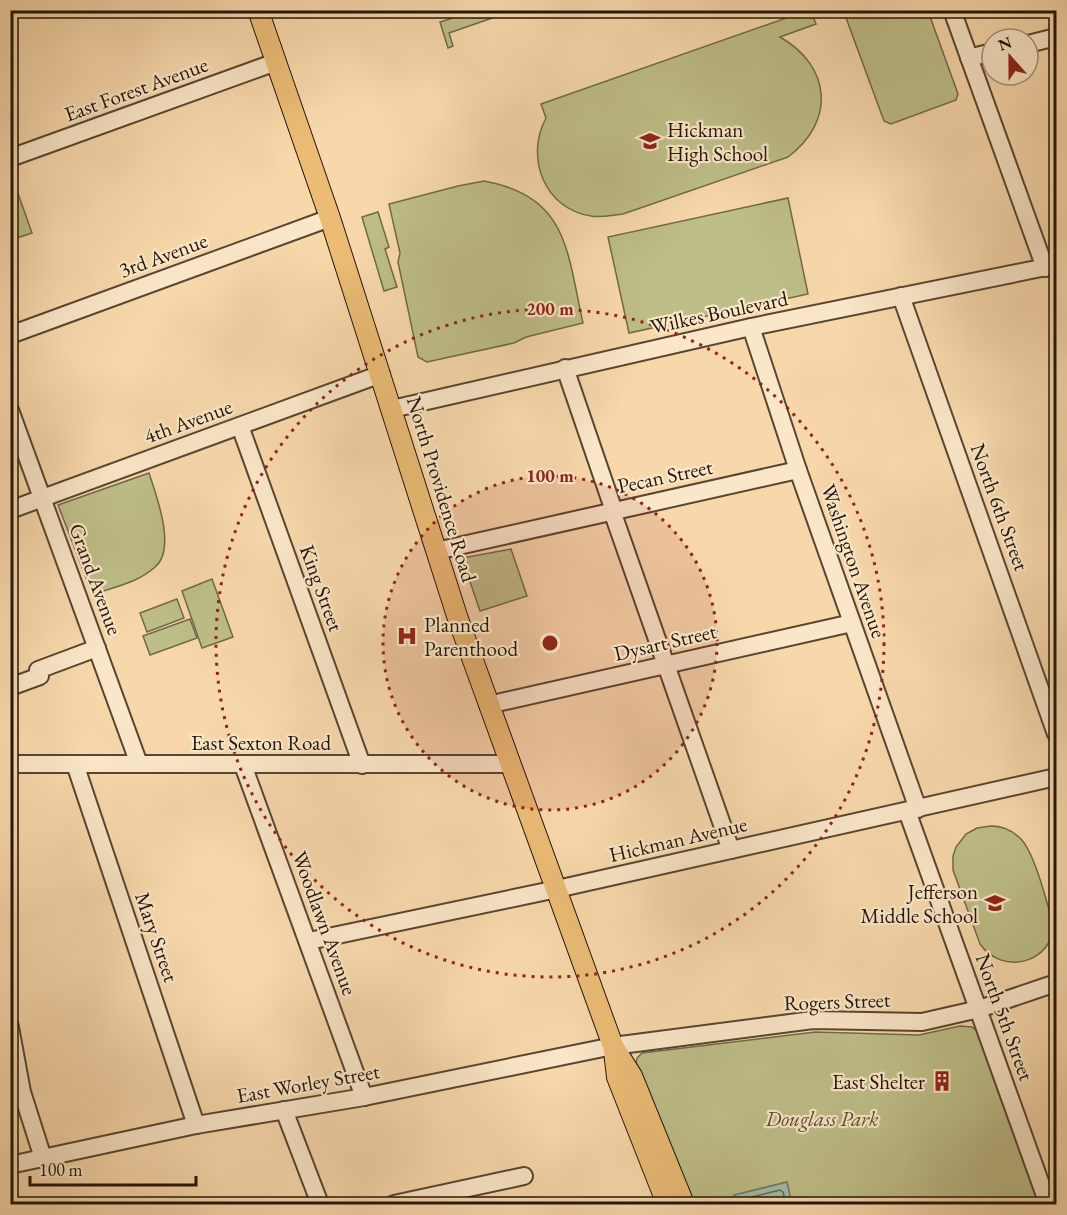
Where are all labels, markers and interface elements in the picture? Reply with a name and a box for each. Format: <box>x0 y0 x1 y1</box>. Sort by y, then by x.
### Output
north arrow <box>980 27 1040 87</box>
text: N <box>995 31 1015 56</box>
street label: East Forest Avenue <box>61 51 211 127</box>
place label: Hickman High School <box>667 116 768 167</box>
school or university icon: Hickman High School <box>638 129 662 153</box>
street label: 3rd Avenue <box>115 227 211 283</box>
street label: Wilkes Boulevard <box>648 284 791 340</box>
text: 200 m <box>526 297 574 320</box>
street label: 4th Avenue <box>140 393 236 449</box>
street label: North Providence Road <box>401 393 483 586</box>
street label: North 6th Street <box>964 440 1036 575</box>
street label: Pecan Street <box>615 453 715 499</box>
text: 100 m <box>526 464 574 487</box>
street label: Washington Avenue <box>815 480 893 642</box>
street label: Grand Avenue <box>63 519 129 639</box>
street label: King Street <box>294 541 350 635</box>
place label: Planned Parenthood <box>424 611 518 662</box>
street label: Dysart Street <box>611 617 719 667</box>
hospital icon: Planned Parenthood <box>395 624 419 648</box>
centre of rings <box>540 633 560 653</box>
street label: East Sexton Road <box>191 729 331 756</box>
street label: Hickman Avenue <box>606 810 750 868</box>
street label: Woodlawn Avenue <box>286 847 364 999</box>
place label: Jefferson Middle School <box>861 878 978 929</box>
street label: Mary Street <box>129 888 185 986</box>
school or university icon: Jefferson Middle School <box>983 891 1007 915</box>
street label: North 5th Street <box>969 950 1041 1085</box>
street label: Rogers Street <box>783 986 891 1016</box>
street label: East Worley Street <box>234 1057 382 1109</box>
place label: East Shelter <box>832 1068 925 1095</box>
building icon: East Shelter <box>930 1069 954 1093</box>
park label: Douglass Park <box>764 1105 879 1132</box>
scale bar <box>30 1149 196 1187</box>
text: 100 m <box>39 1158 83 1181</box>

